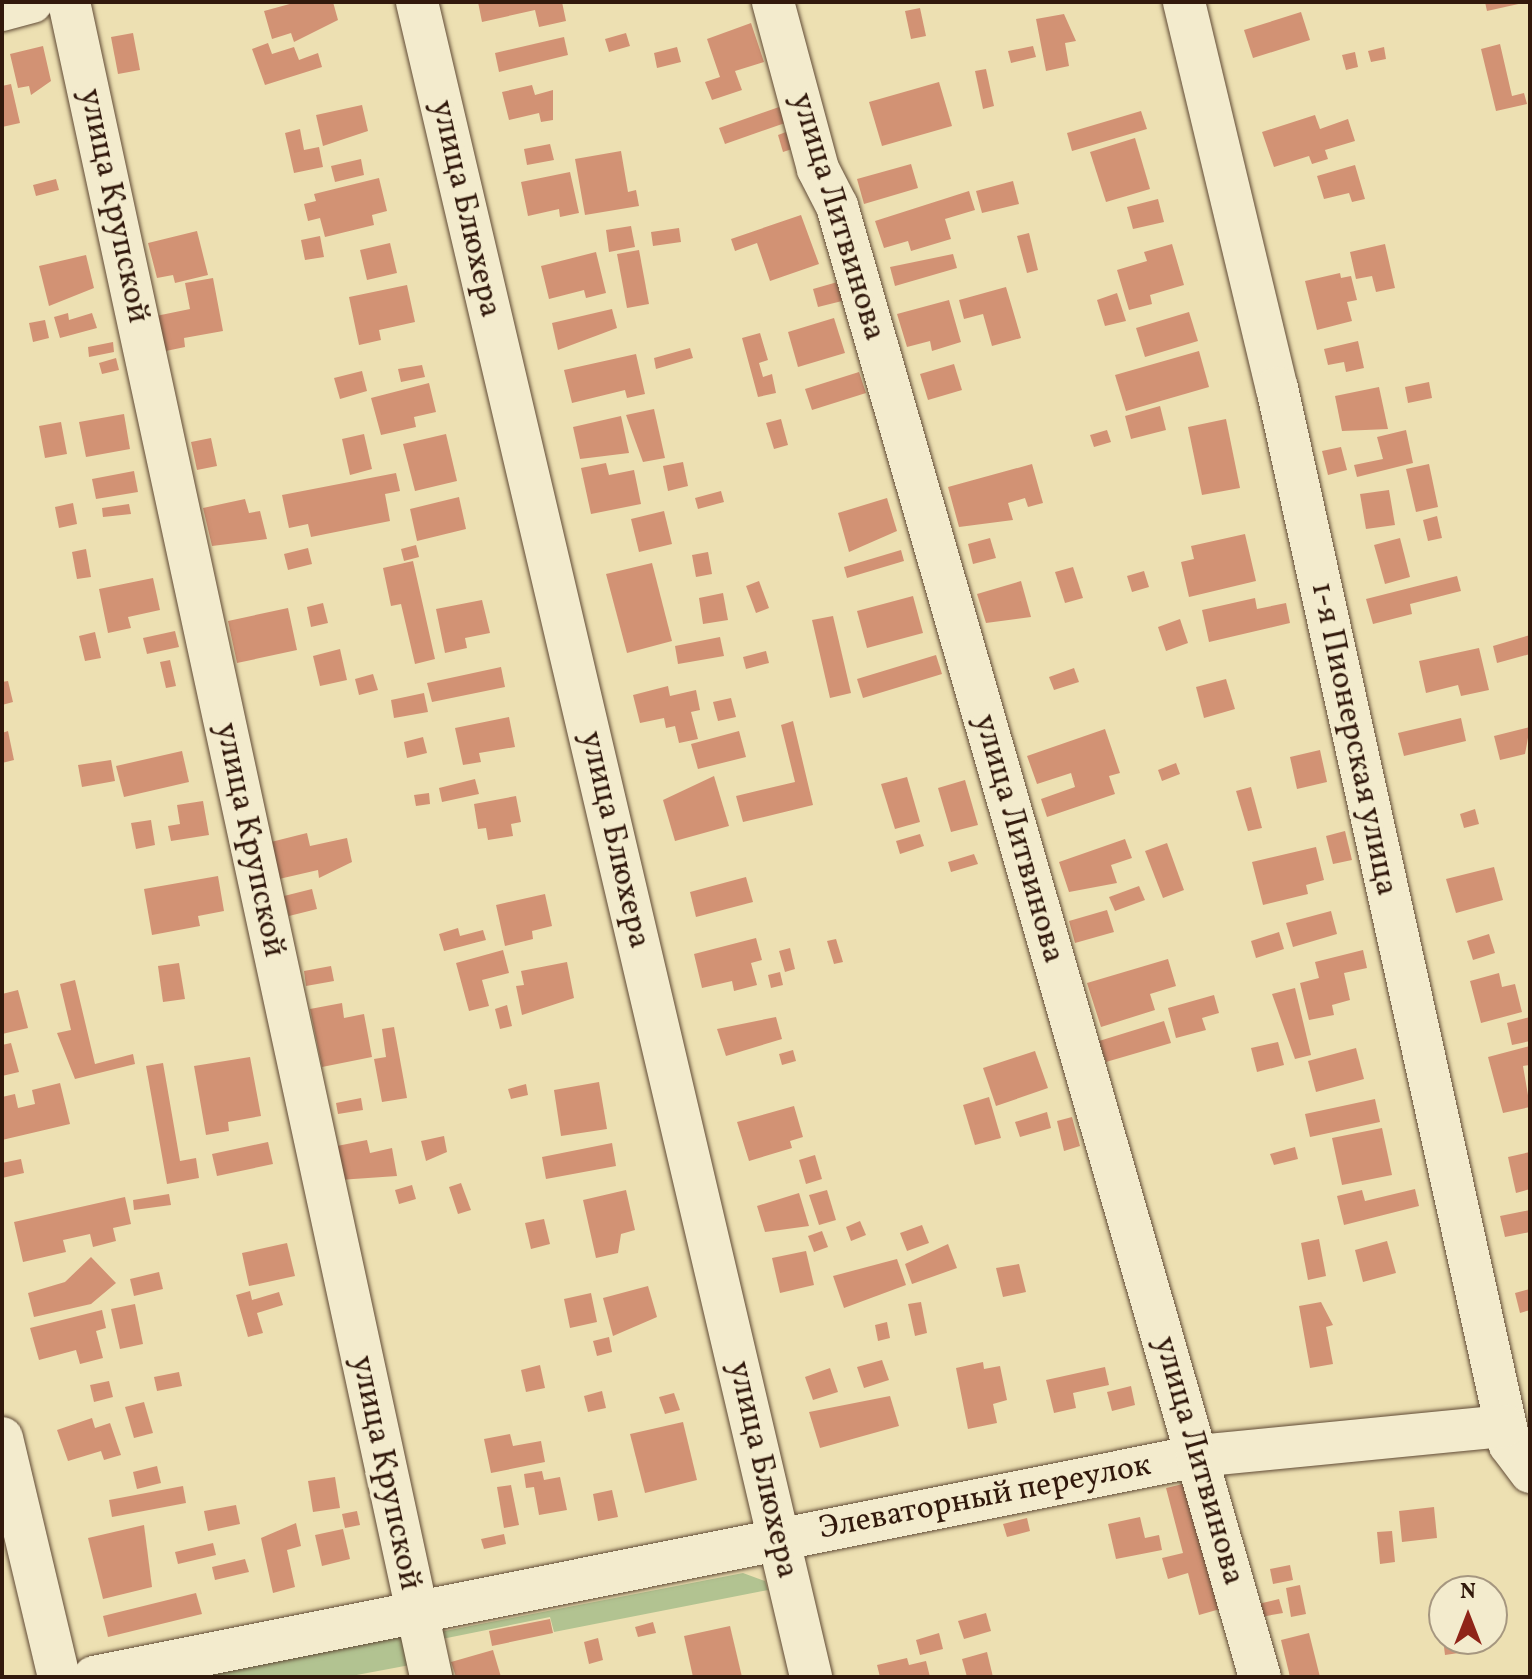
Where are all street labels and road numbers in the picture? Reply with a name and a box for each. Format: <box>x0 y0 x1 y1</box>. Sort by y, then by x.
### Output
street label: улица Крупской <box>69 85 157 327</box>
street label: улица Литвинова <box>781 89 893 345</box>
street label: улица Блюхера <box>421 97 509 321</box>
street label: 1-я Пионерская улица <box>1301 578 1405 900</box>
street label: улица Литвинова <box>964 710 1072 968</box>
street label: улица Крупской <box>205 719 293 961</box>
street label: улица Блюхера <box>570 728 658 952</box>
street label: улица Литвинова <box>1144 1332 1252 1590</box>
street label: улица Крупской <box>341 1352 429 1594</box>
street label: улица Блюхера <box>718 1358 806 1582</box>
street label: Элеваторный переулок <box>816 1447 1154 1549</box>

